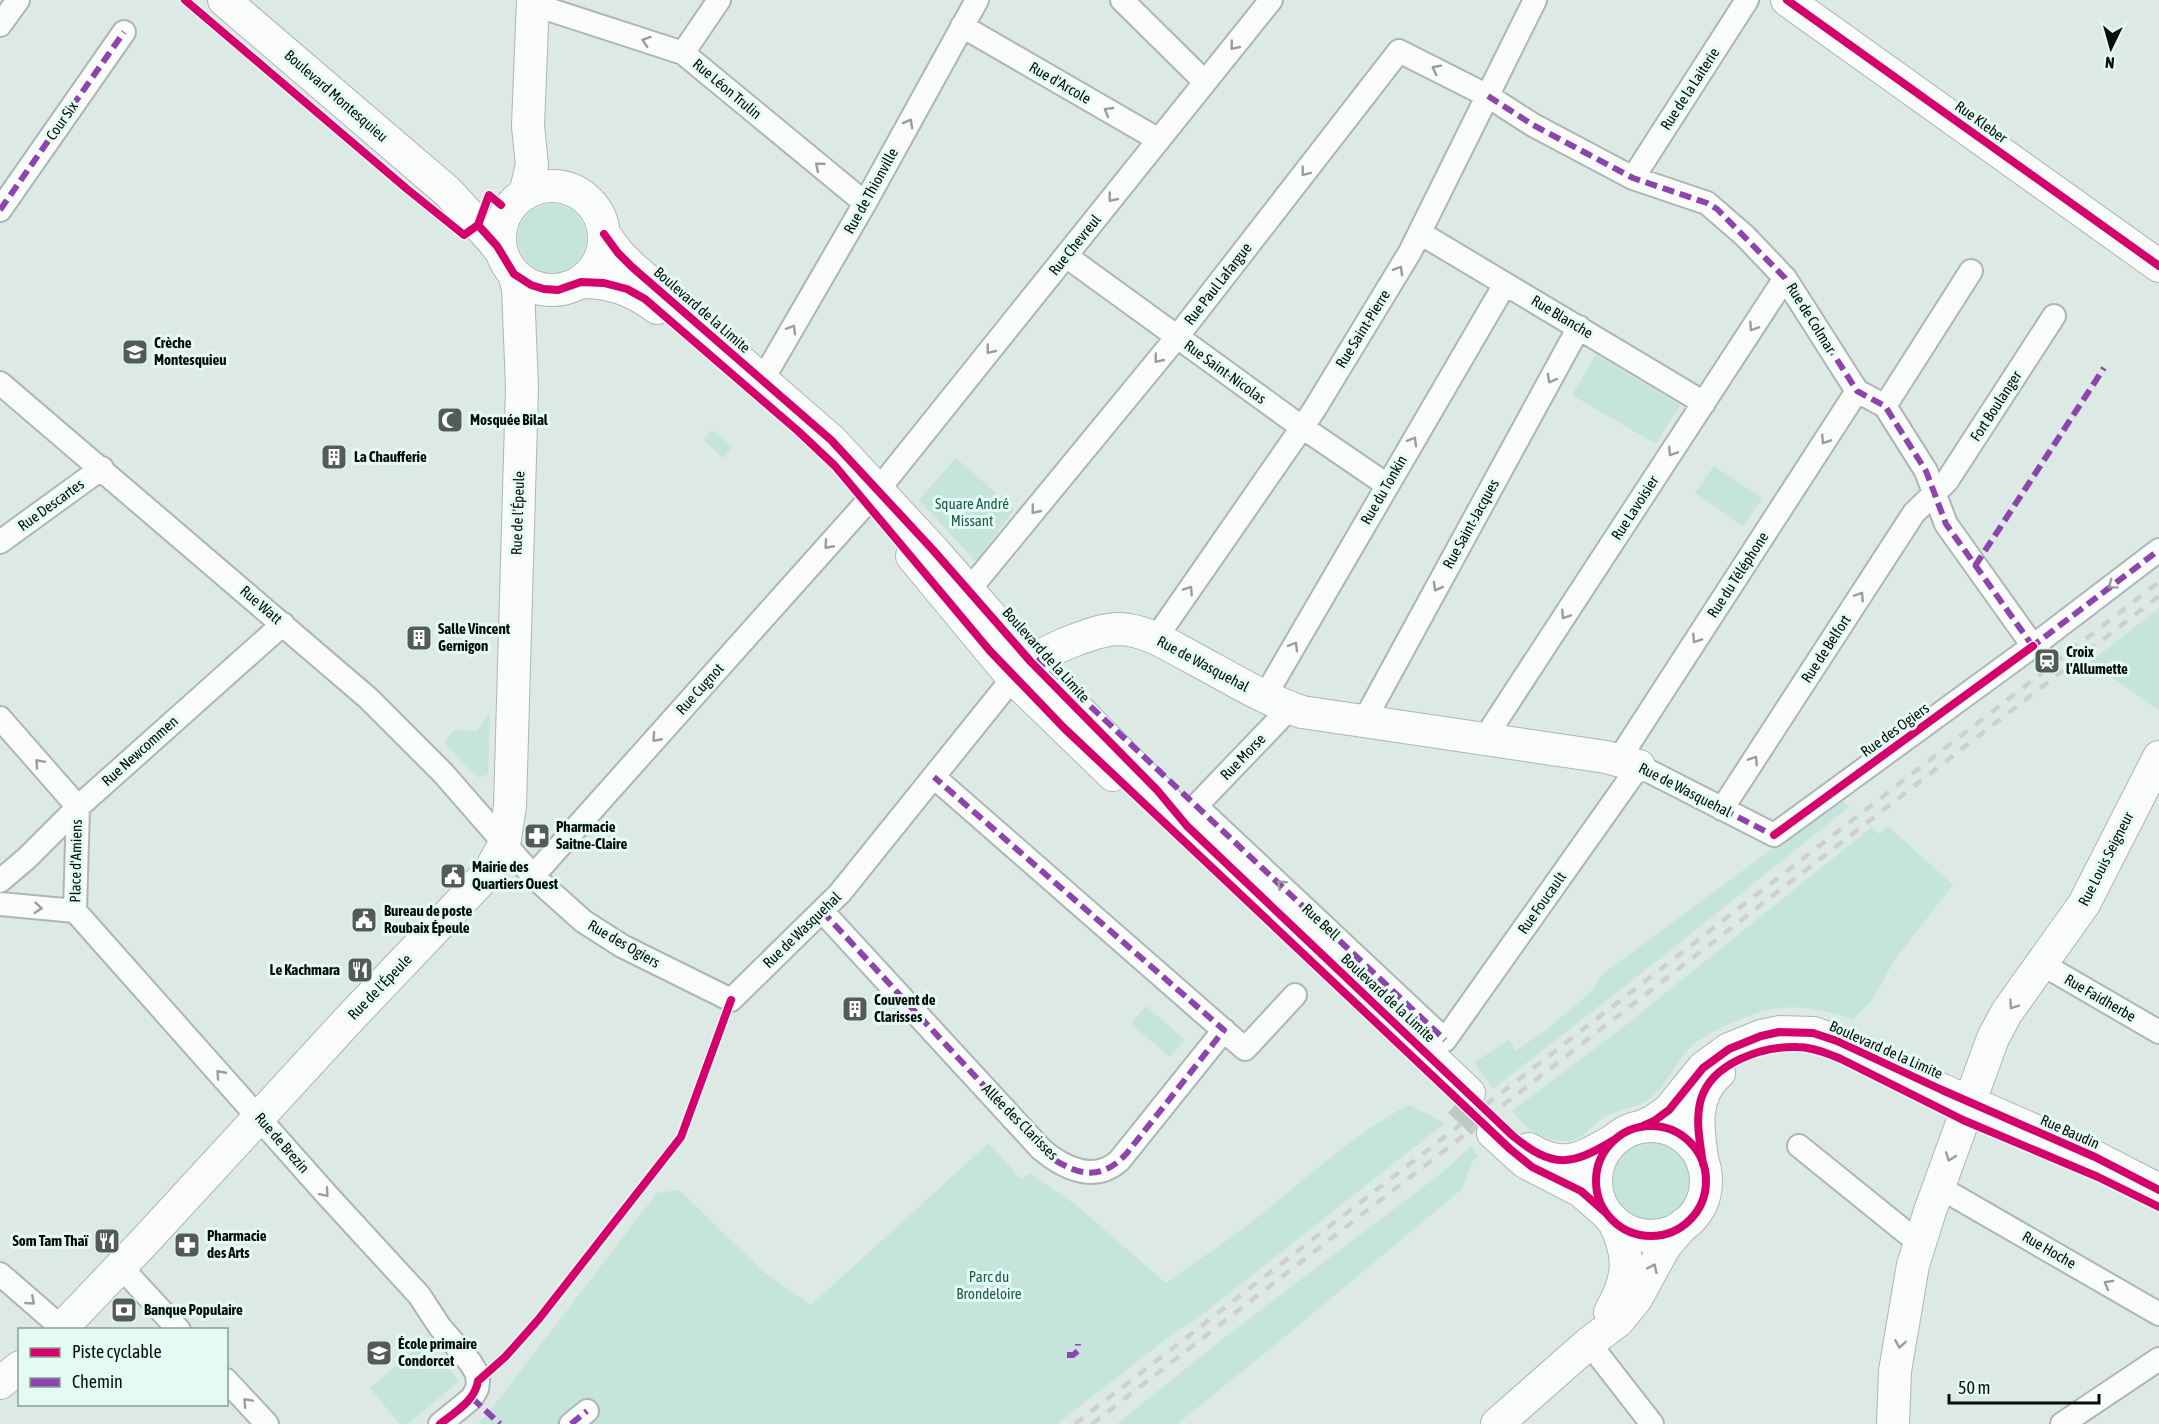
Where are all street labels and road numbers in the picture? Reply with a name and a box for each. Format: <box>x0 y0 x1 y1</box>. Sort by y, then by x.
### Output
street label: Rue de la Laiterie <box>1657 44 1723 133</box>
street label: Boulevard Montesquieu <box>281 46 391 145</box>
street label: Rue Léon Trulin <box>689 55 765 122</box>
street label: Rue d'Arcole <box>1026 58 1094 107</box>
street label: Rue Kleber <box>1952 97 2011 146</box>
street label: Cour Six <box>42 98 81 143</box>
street label: Rue de Thionville <box>840 145 901 236</box>
street label: Rue Chevreul <box>1045 211 1104 278</box>
street label: Rue Paul Lafargue <box>1180 239 1255 328</box>
street label: Boulevard de la Limite <box>651 263 754 356</box>
street label: Rue de Colmar <box>1783 279 1840 356</box>
street label: Rue Saint-Pierre <box>1332 286 1393 371</box>
street label: Rue Blanche <box>1528 292 1596 342</box>
street label: Rue Saint-Nicolas <box>1181 336 1269 407</box>
street label: Fort Boulanger <box>1967 367 2025 444</box>
street label: Rue du Tonkin <box>1357 452 1410 527</box>
street label: Rue de l'Épeule <box>508 470 527 555</box>
street label: Rue Lavoisier <box>1608 472 1662 543</box>
street label: Rue Descartes <box>14 475 87 534</box>
street label: Rue Saint-Jacques <box>1439 476 1502 571</box>
street label: Rue du Téléphone <box>1704 529 1772 621</box>
street label: Rue Watt <box>237 582 286 627</box>
street label: Boulevard de la Limite <box>999 604 1094 706</box>
street label: Rue de Belfort <box>1797 612 1854 686</box>
street label: Rue de Wasquehal <box>1154 632 1252 695</box>
street label: Rue Cugnot <box>672 660 727 718</box>
street label: Rue des Ogiers <box>1857 699 1932 760</box>
street label: Rue Newcommen <box>98 712 181 789</box>
street label: Rue Morse <box>1217 730 1269 783</box>
street label: Rue de Wasquehal <box>1636 759 1734 820</box>
street label: Rue Louis Seigneur <box>2075 808 2137 909</box>
street label: Place d'Amiens <box>66 819 85 903</box>
street label: Rue Foucault <box>1514 868 1569 937</box>
street label: Rue de Wasquehal <box>759 888 844 971</box>
street label: Rue Bell <box>1299 900 1344 943</box>
street label: Rue des Ogiers <box>585 916 663 971</box>
street label: Rue de l'Épeule <box>344 950 415 1023</box>
street label: Boulevard de la Limite <box>1338 950 1439 1046</box>
street label: Rue Faidherbe <box>2062 970 2139 1025</box>
street label: Boulevard de la Limite <box>1827 1017 1946 1082</box>
street label: Allée des Clarisses <box>979 1080 1062 1163</box>
street label: Rue de Brezin <box>252 1109 313 1176</box>
street label: Rue Baudin <box>2038 1111 2102 1152</box>
street label: Rue Hoche <box>2019 1227 2079 1272</box>

